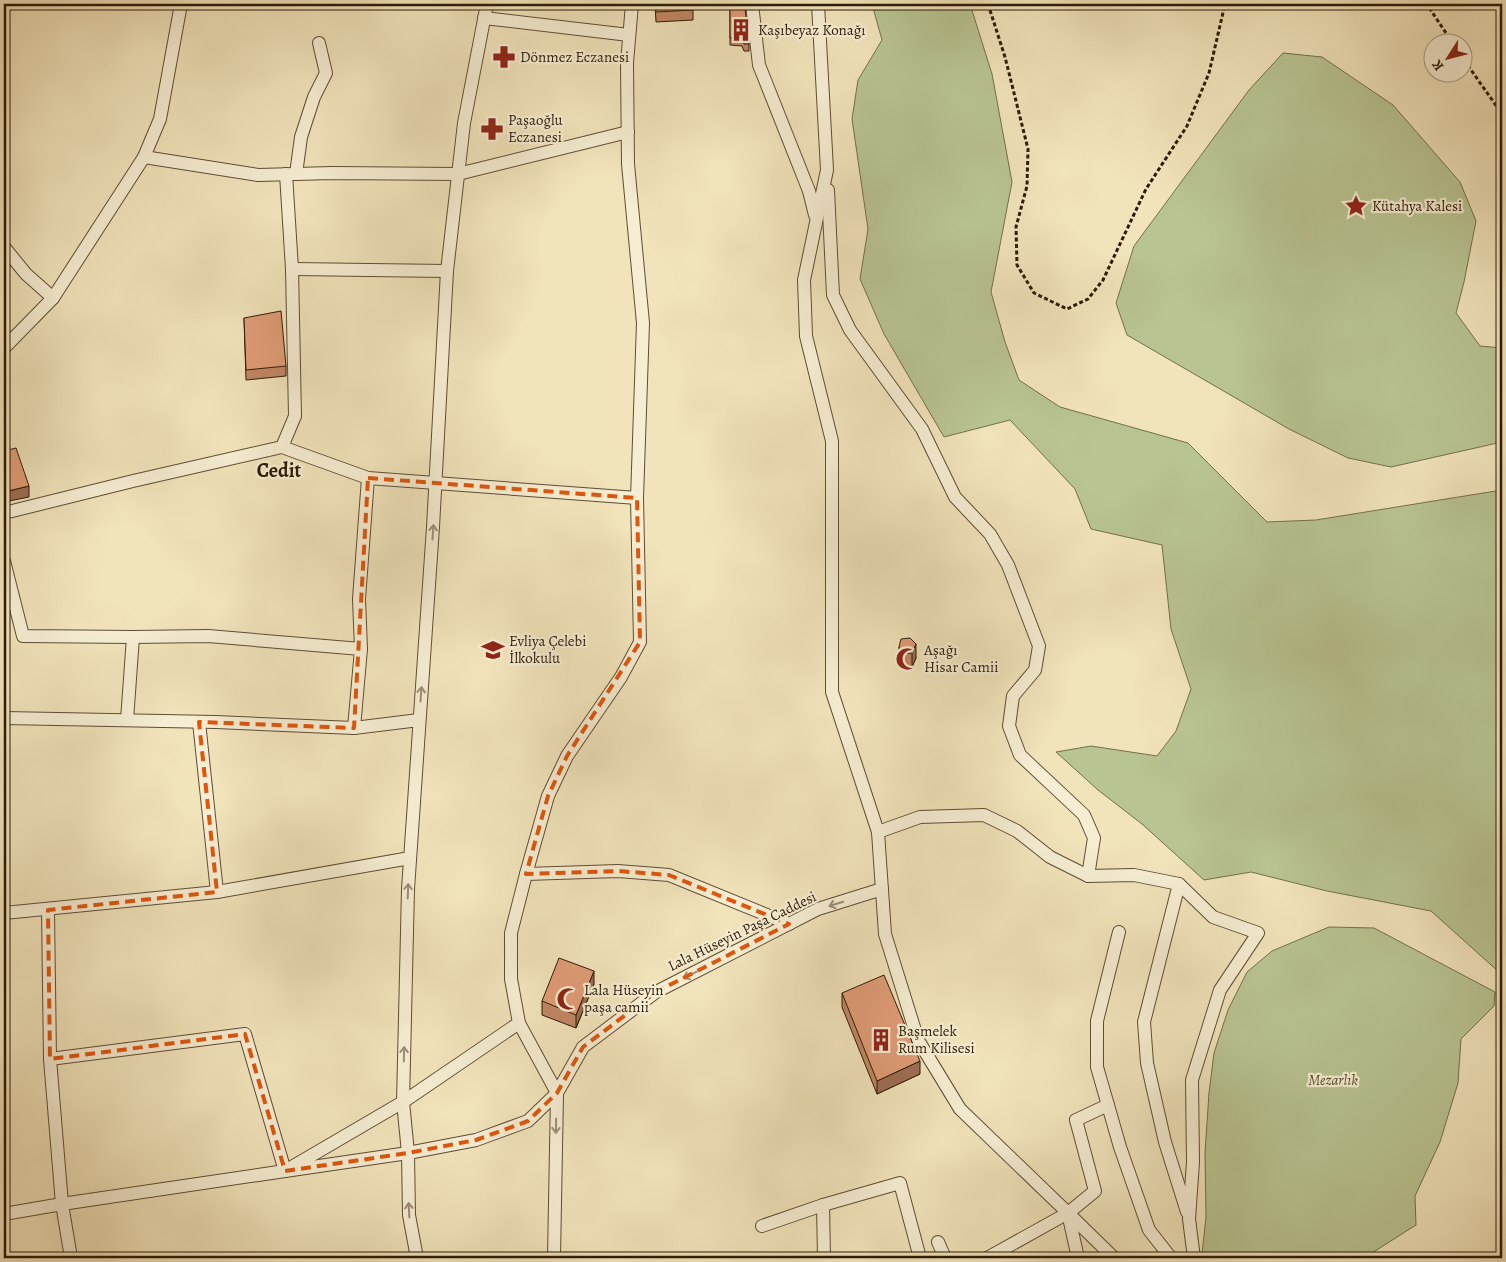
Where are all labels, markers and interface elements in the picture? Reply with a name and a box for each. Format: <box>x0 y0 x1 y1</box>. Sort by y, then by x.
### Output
building icon: Kaşıbeyaz Konağı <box>728 17 754 43</box>
place label: Kaşıbeyaz Konağı <box>758 20 866 40</box>
north arrow <box>1424 32 1474 82</box>
pharmacy icon: Dönmez Eczanesi <box>491 44 517 70</box>
place label: Dönmez Eczanesi <box>520 47 629 67</box>
text: K <box>1427 55 1448 75</box>
place label: Paşaoğlu Eczanesi <box>508 110 564 147</box>
pharmacy icon: Paşaoğlu Eczanesi <box>479 116 505 142</box>
place icon: Kütahya Kalesi <box>1343 193 1369 219</box>
place label: Kütahya Kalesi <box>1372 196 1462 216</box>
district label: Cedit <box>257 457 302 484</box>
one-way arrow <box>428 524 437 540</box>
place label: Evliya Çelebi İlkokulu <box>509 631 586 668</box>
school or university icon: Evliya Çelebi İlkokulu <box>480 637 506 663</box>
place label: Aşağı Hisar Camii <box>923 640 998 677</box>
mosque icon: Aşağı Hisar Camii <box>894 646 920 672</box>
one-way arrow <box>416 686 425 702</box>
one-way arrow <box>403 883 413 900</box>
street label: Lala Hüseyin Paşa Caddesi <box>664 886 820 976</box>
one-way arrow <box>828 899 844 909</box>
one-way arrow <box>682 970 697 980</box>
place label: Lala Hüseyin paşa camii <box>584 980 664 1017</box>
mosque icon: Lala Hüseyin paşa camii <box>555 986 581 1012</box>
place label: Başmelek Rum Kilisesi <box>898 1021 975 1058</box>
building icon: Başmelek Rum Kilisesi <box>868 1027 894 1053</box>
one-way arrow <box>399 1046 409 1062</box>
park label: Mezarlık <box>1308 1070 1358 1090</box>
one-way arrow <box>551 1118 561 1134</box>
one-way arrow <box>404 1203 413 1219</box>

